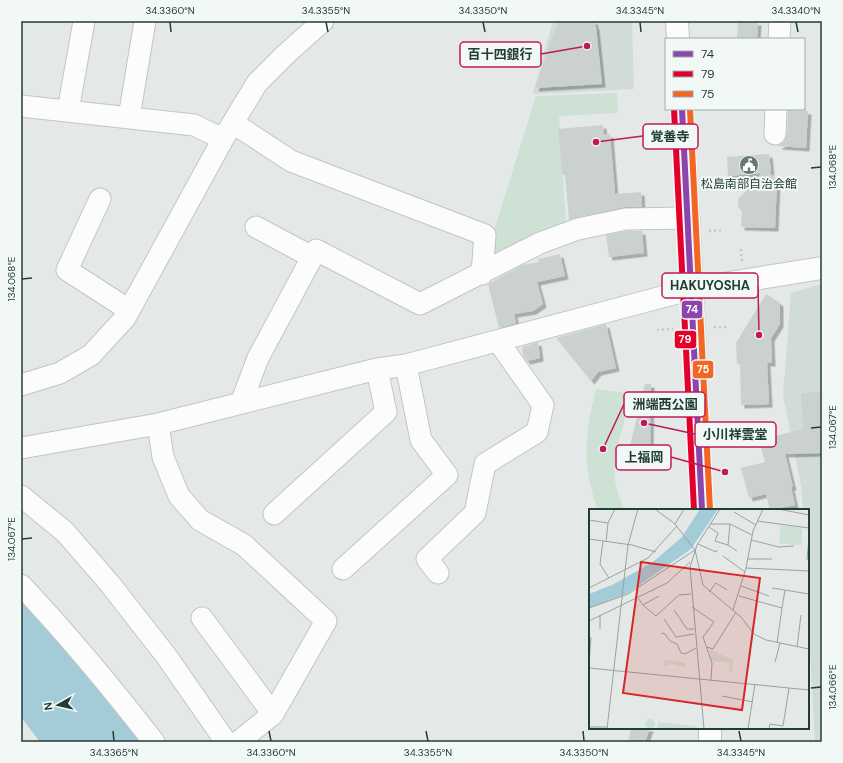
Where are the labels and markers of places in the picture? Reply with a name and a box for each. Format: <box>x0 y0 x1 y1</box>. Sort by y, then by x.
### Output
callout: 百十四銀行 <box>460 42 541 67</box>
callout: 覚善寺 <box>643 124 698 149</box>
public building icon: 松島南部自治会館 <box>738 154 760 176</box>
place label: 松島南部自治会館 <box>701 176 797 192</box>
callout: HAKUYOSHA <box>662 273 758 298</box>
callout: 洲端西公園 <box>624 392 705 417</box>
callout: 小川祥雲堂 <box>695 422 776 447</box>
callout: 上福岡 <box>616 445 671 470</box>

